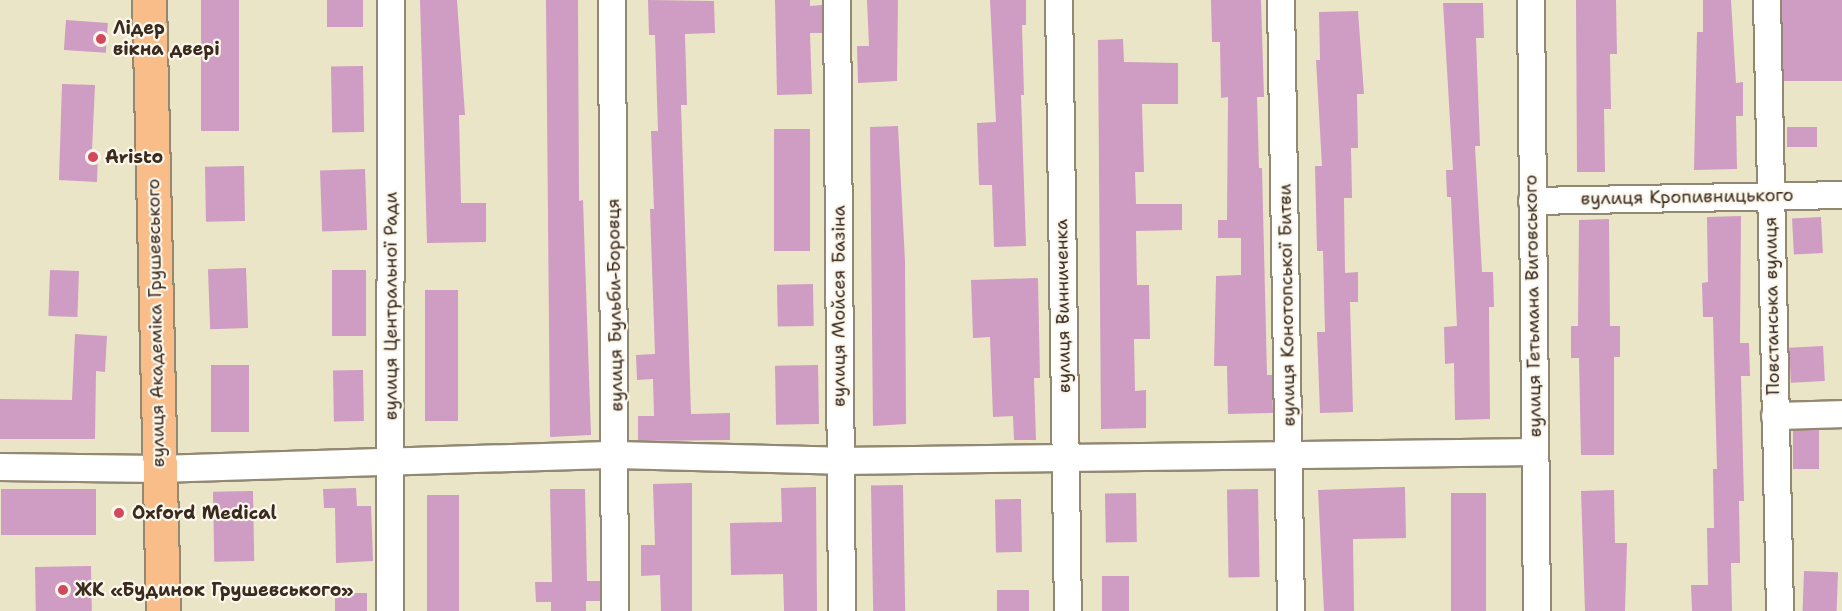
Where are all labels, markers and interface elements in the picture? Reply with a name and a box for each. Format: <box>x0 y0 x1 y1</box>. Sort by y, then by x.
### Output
place label: Лідер вікна двері <box>113 18 220 60</box>
marker: Лідер вікна двері <box>94 32 108 46</box>
place label: Aristo <box>105 146 163 168</box>
marker: Aristo <box>86 150 100 164</box>
street label: вулиця Гетьмана Виговського <box>1520 175 1546 437</box>
street label: вулиця Академіка Грушевського <box>143 178 169 468</box>
street label: вулиця Конотопської Битви <box>1274 183 1300 427</box>
street label: вулиця Кропивницького <box>1580 184 1794 210</box>
street label: вулиця Центральної Ради <box>380 192 402 420</box>
street label: вулиця Бульби-Боровця <box>602 198 628 412</box>
street label: вулиця Мойсея Базіна <box>828 205 850 407</box>
street label: Повстанська вулиця <box>1760 217 1784 395</box>
street label: вулиця Винниченка <box>1051 219 1075 393</box>
place label: Oxford Medical <box>132 502 277 524</box>
marker: Oxford Medical <box>110 504 128 522</box>
place label: ЖК «Будинок Грушевського» <box>75 579 354 601</box>
marker: ЖК «Будинок Грушевського» <box>56 583 70 597</box>

